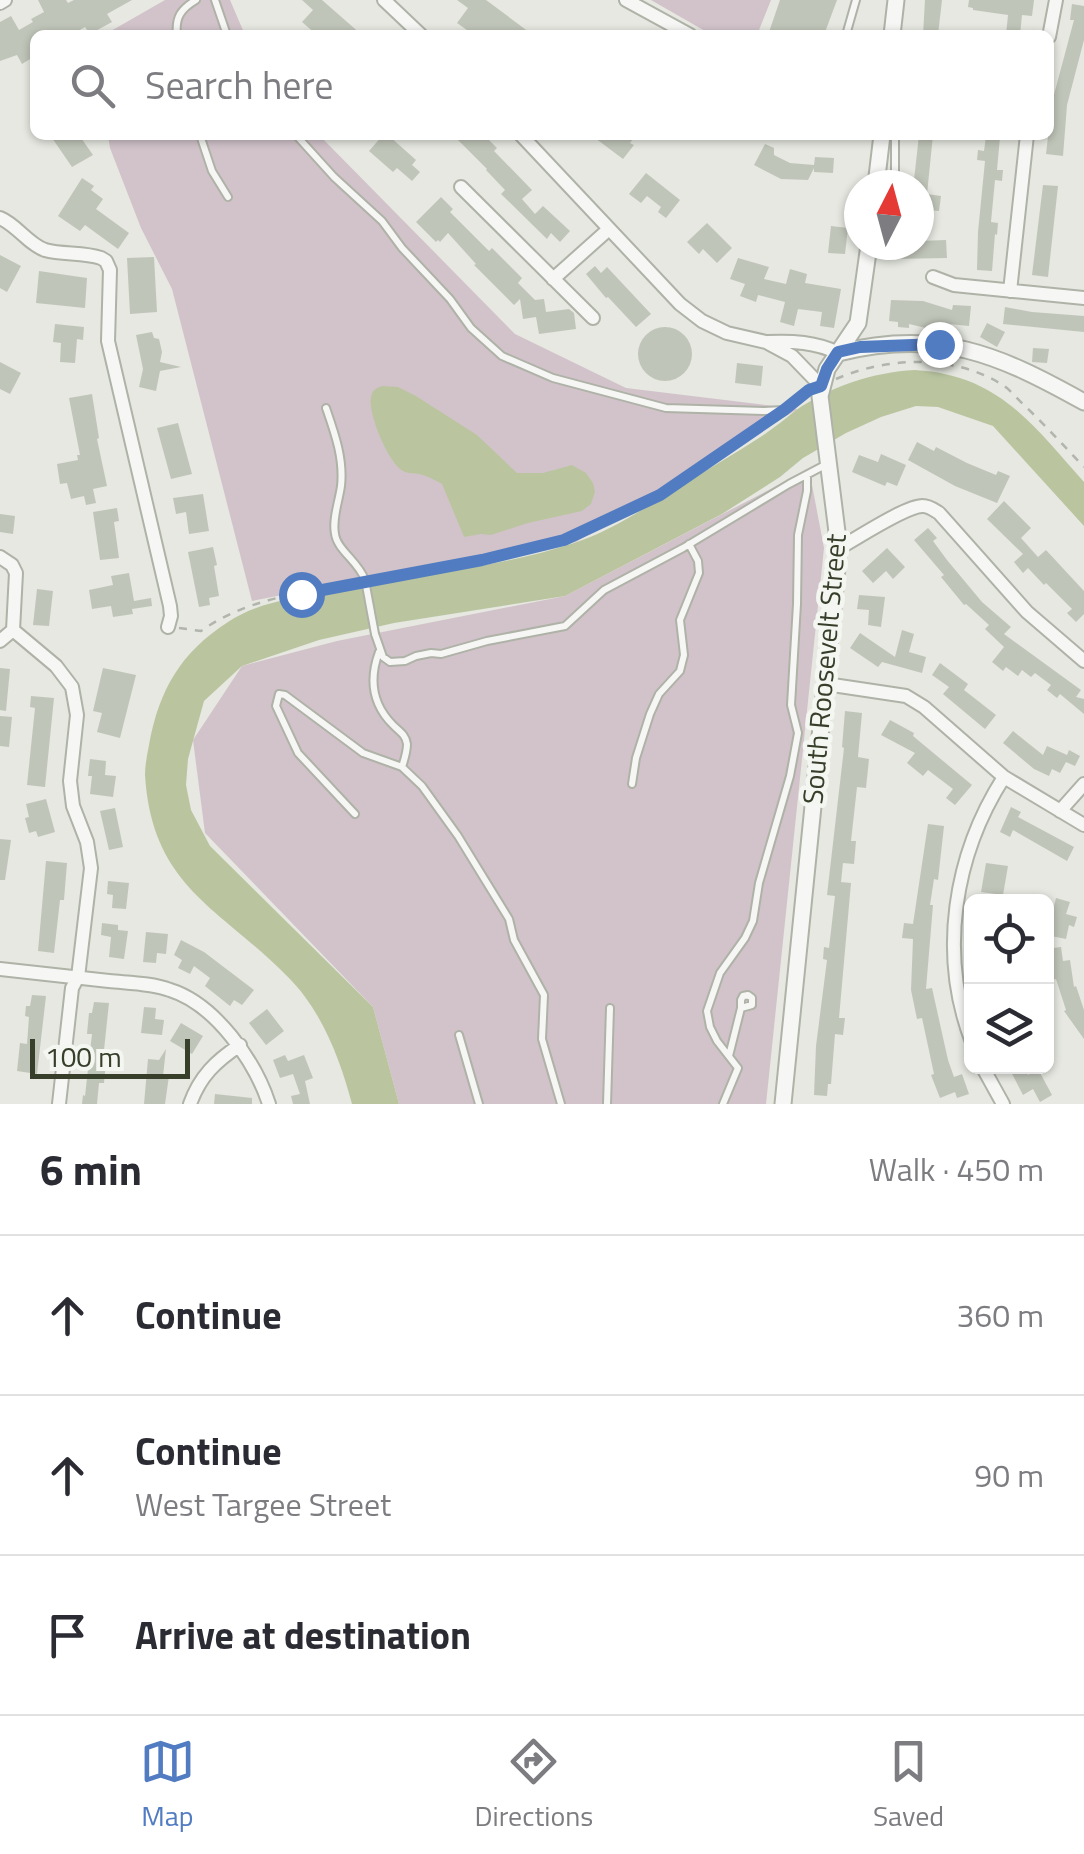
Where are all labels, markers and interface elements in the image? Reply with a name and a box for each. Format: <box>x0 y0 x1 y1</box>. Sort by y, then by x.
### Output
search box <box>30 30 1054 140</box>
text: Search here <box>145 56 333 114</box>
icon: search <box>65 58 120 113</box>
north arrow <box>844 170 934 260</box>
route end <box>917 322 963 368</box>
street label: South Roosevelt Street <box>790 532 857 806</box>
route start <box>279 572 325 618</box>
map controls <box>964 894 1054 1074</box>
button: locate <box>964 894 1054 984</box>
button: layers <box>964 984 1054 1074</box>
scale bar <box>30 1034 190 1078</box>
text: 100 m <box>45 1035 122 1078</box>
text: 6 min <box>40 1137 142 1201</box>
text: Walk · 450 m <box>869 1145 1044 1193</box>
text: Continue <box>135 1286 282 1344</box>
icon: ahead <box>40 1288 95 1343</box>
text: 360 m <box>956 1291 1044 1339</box>
text: Continue <box>135 1422 282 1480</box>
icon: ahead <box>40 1448 95 1503</box>
text: 90 m <box>974 1451 1044 1499</box>
text: West Targee Street <box>135 1480 391 1528</box>
text: Arrive at destination <box>135 1606 471 1664</box>
icon: arrive <box>40 1608 95 1663</box>
tab: Map <box>140 1734 195 1837</box>
tab: Directions <box>475 1734 593 1837</box>
tab: Saved <box>873 1734 944 1837</box>

